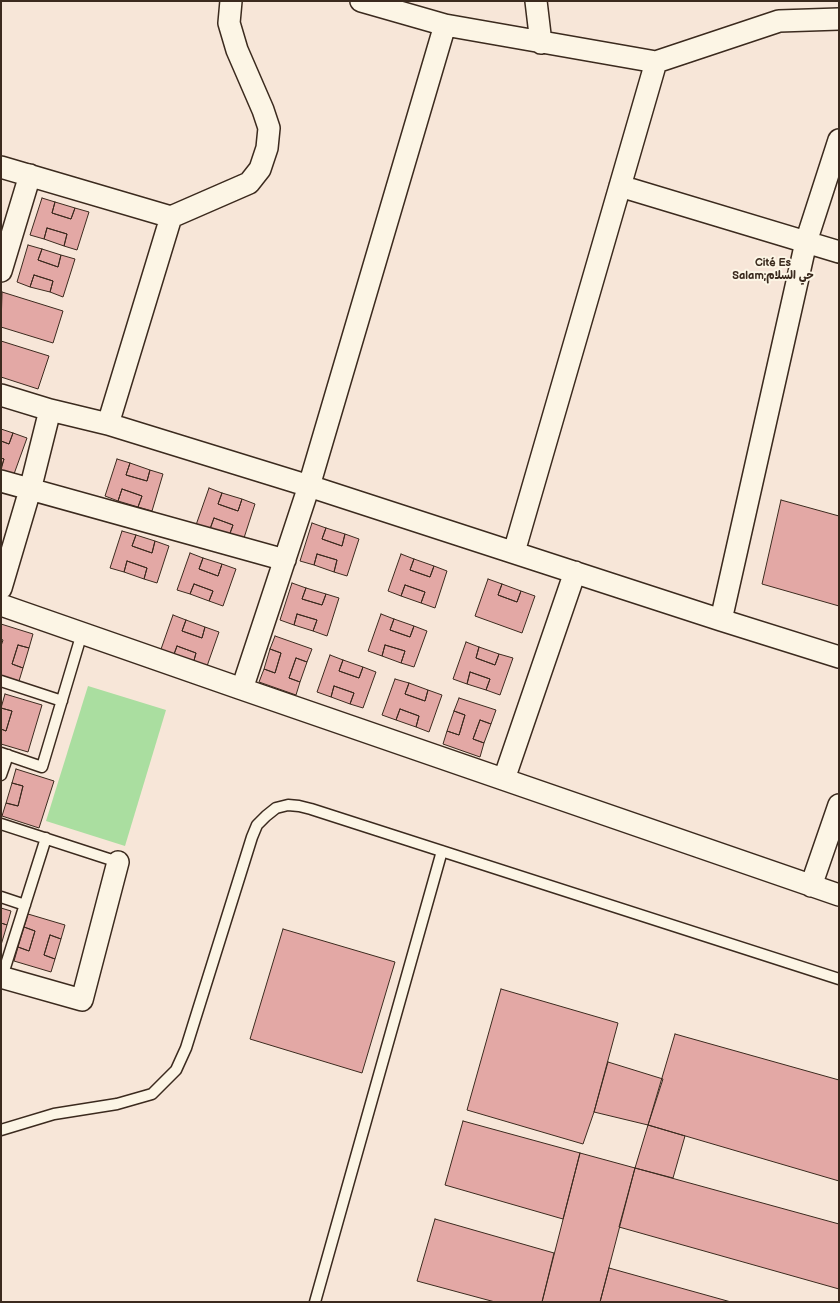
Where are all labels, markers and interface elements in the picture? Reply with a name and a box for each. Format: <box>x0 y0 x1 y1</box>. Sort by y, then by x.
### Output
district label: Cité Es Salam;حي السلام <box>732 256 814 282</box>

